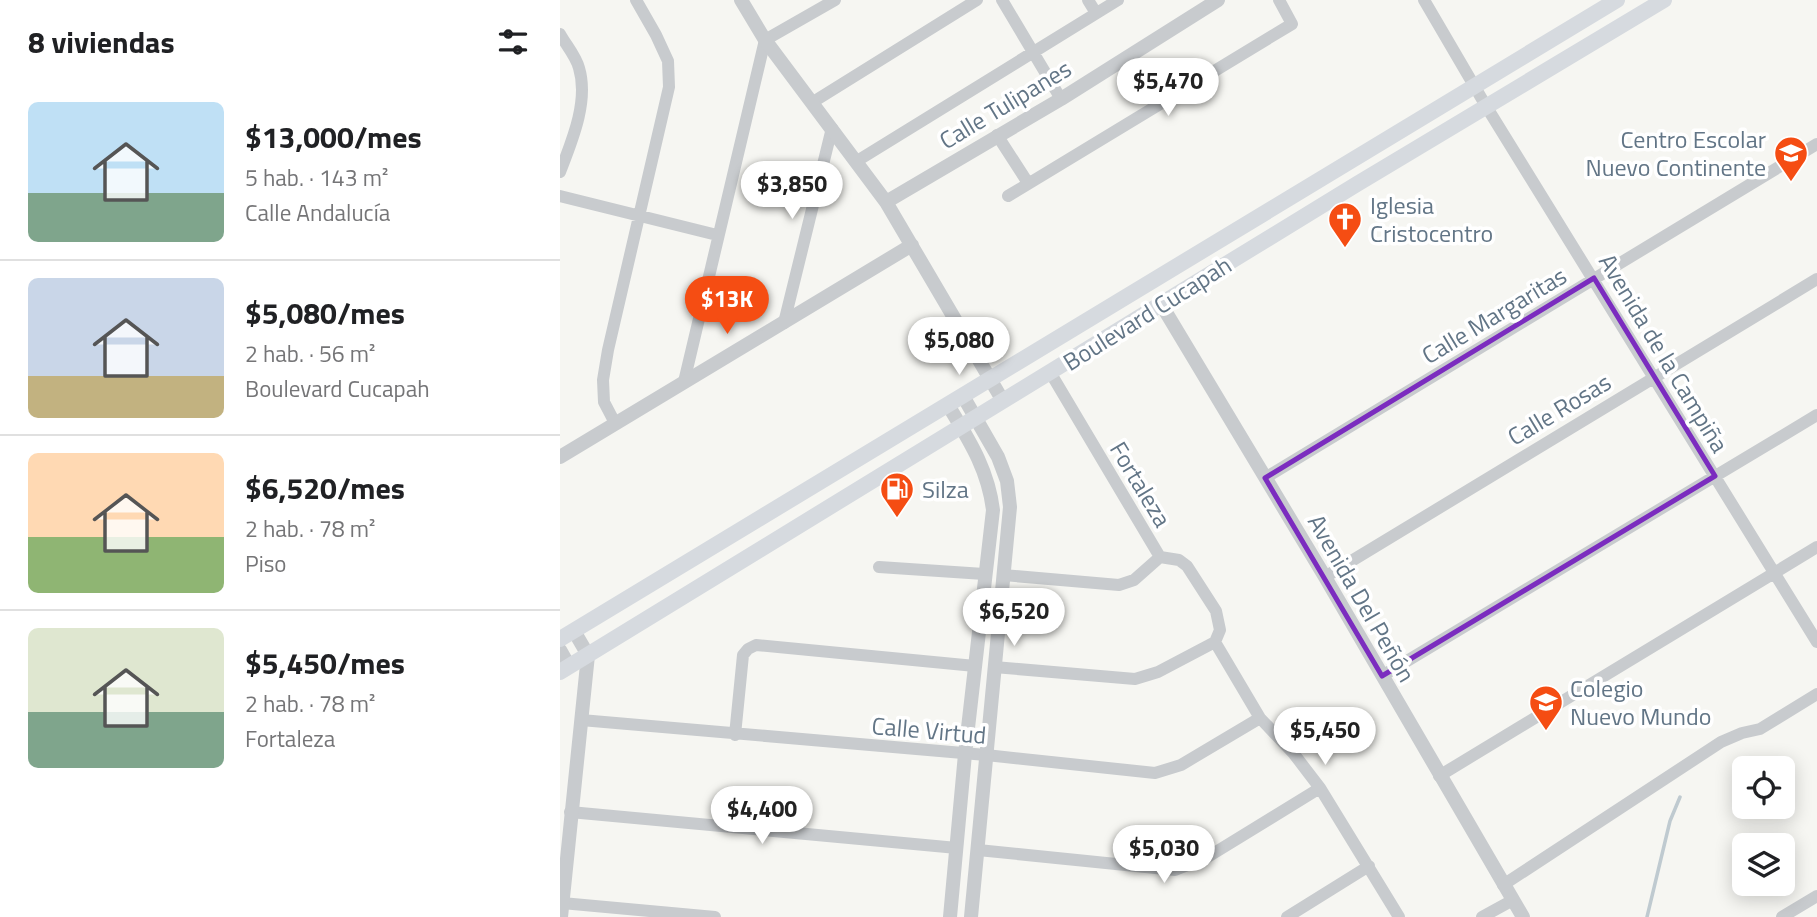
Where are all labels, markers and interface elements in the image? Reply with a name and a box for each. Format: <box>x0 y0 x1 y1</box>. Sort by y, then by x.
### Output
text: 8 viviendas <box>28 19 175 65</box>
icon: filters <box>494 23 532 61</box>
street label: Calle Tulipanes <box>932 50 1078 158</box>
pin: $5,470 <box>1111 58 1225 118</box>
text: $5,470 <box>1133 63 1203 98</box>
text: $13,000/mes <box>245 114 422 160</box>
place label: Centro Escolar Nuevo Continente <box>1585 121 1766 185</box>
icon: home <box>84 130 168 214</box>
school or university icon: Centro Escolar Nuevo Continente <box>1772 134 1810 183</box>
text: 5 hab. · 143 m² <box>245 160 388 195</box>
pin: $3,850 <box>735 162 849 221</box>
text: $3,850 <box>757 166 827 201</box>
place label: Iglesia Cristocentro <box>1370 187 1493 251</box>
text: Calle Andalucía <box>245 195 390 230</box>
church icon: Iglesia Cristocentro <box>1326 200 1364 249</box>
street label: Boulevard Cucapah <box>1056 247 1238 379</box>
street label: Avenida de la Campiña <box>1590 247 1738 459</box>
street label: Calle Margaritas <box>1415 257 1573 373</box>
pin: $13K <box>686 276 768 336</box>
text: $13K <box>701 281 753 316</box>
text: $5,080/mes <box>245 290 405 336</box>
icon: home <box>84 306 168 390</box>
pin: $5,080 <box>902 318 1016 377</box>
text: $5,080 <box>924 322 994 357</box>
text: 2 hab. · 56 m² <box>245 336 375 371</box>
street label: Calle Rosas <box>1500 364 1618 454</box>
text: Boulevard Cucapah <box>245 371 430 406</box>
street label: Fortaleza <box>1101 434 1181 534</box>
text: $6,520/mes <box>245 465 405 511</box>
fuel station icon: Silza <box>878 470 916 519</box>
place label: Silza <box>922 471 969 507</box>
icon: home <box>84 481 168 565</box>
street label: Avenida Del Peñón <box>1299 507 1425 689</box>
text: 2 hab. · 78 m² <box>245 511 375 546</box>
text: Piso <box>245 546 287 581</box>
pin: $6,520 <box>957 588 1071 648</box>
text: $6,520 <box>979 593 1049 628</box>
text: $5,450/mes <box>245 640 405 686</box>
icon: home <box>84 656 168 740</box>
place label: Colegio Nuevo Mundo <box>1570 670 1711 734</box>
school or university icon: Colegio Nuevo Mundo <box>1527 683 1565 732</box>
text: 2 hab. · 78 m² <box>245 686 375 721</box>
street label: Calle Virtud <box>870 707 988 753</box>
pin: $5,450 <box>1268 708 1382 767</box>
text: $5,450 <box>1290 712 1360 747</box>
text: Fortaleza <box>245 721 335 756</box>
map controls <box>1732 756 1795 896</box>
button: locate <box>1732 756 1795 819</box>
pin: $4,400 <box>705 786 819 846</box>
text: $4,400 <box>727 791 797 826</box>
pin: $5,030 <box>1107 826 1221 885</box>
text: $5,030 <box>1129 830 1199 865</box>
button: layers <box>1732 833 1795 896</box>

